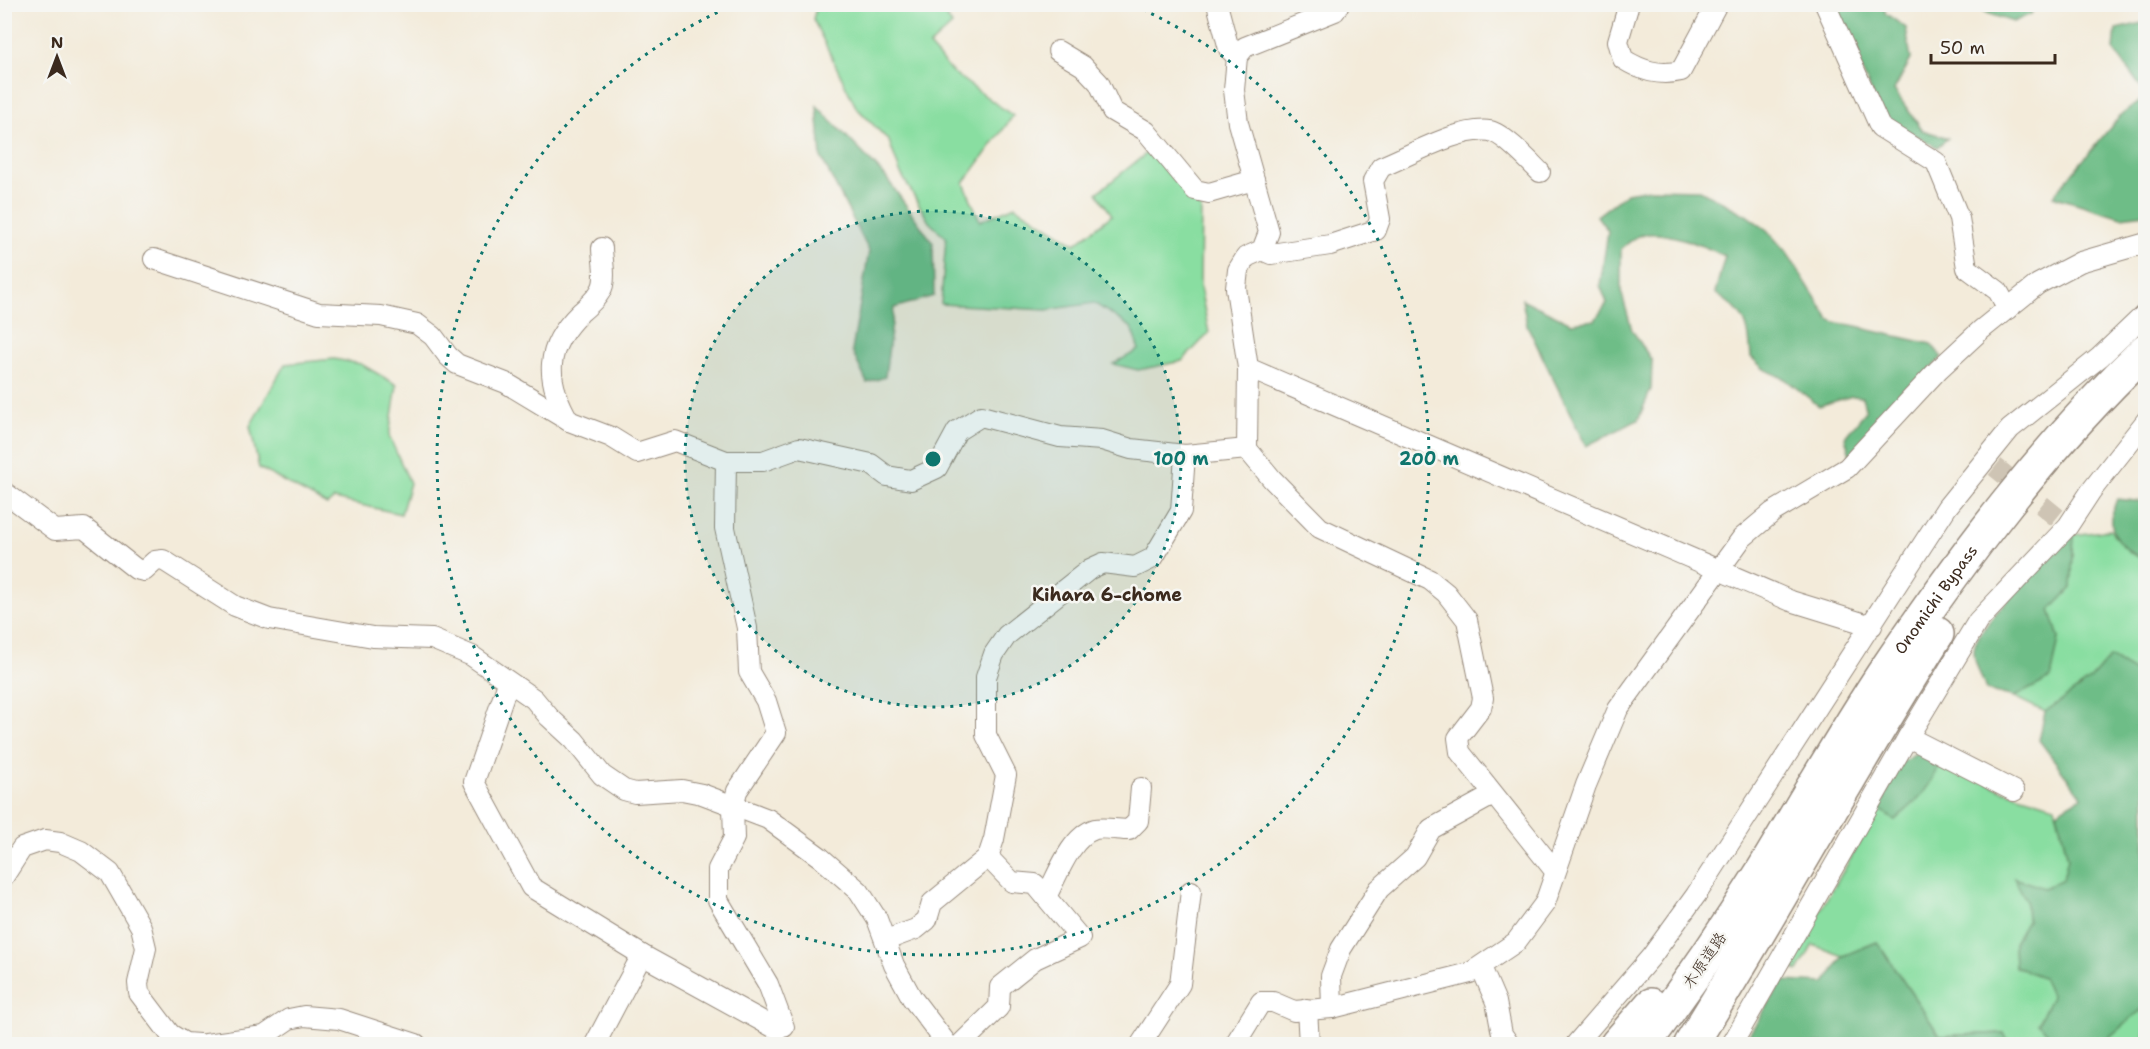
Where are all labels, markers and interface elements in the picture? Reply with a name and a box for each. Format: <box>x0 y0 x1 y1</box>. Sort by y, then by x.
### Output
north arrow <box>27 27 87 87</box>
scale bar <box>1931 27 2056 65</box>
text: N <box>51 32 63 53</box>
text: 50 m <box>1940 36 1985 60</box>
text: 100 m <box>1153 447 1209 471</box>
text: 200 m <box>1399 447 1460 471</box>
centre of rings <box>923 449 943 469</box>
street label: Onomichi Bypass <box>1890 541 1982 658</box>
district label: Kihara 6-chome <box>1032 583 1182 607</box>
street label: 木原道路 <box>1678 928 1731 993</box>

